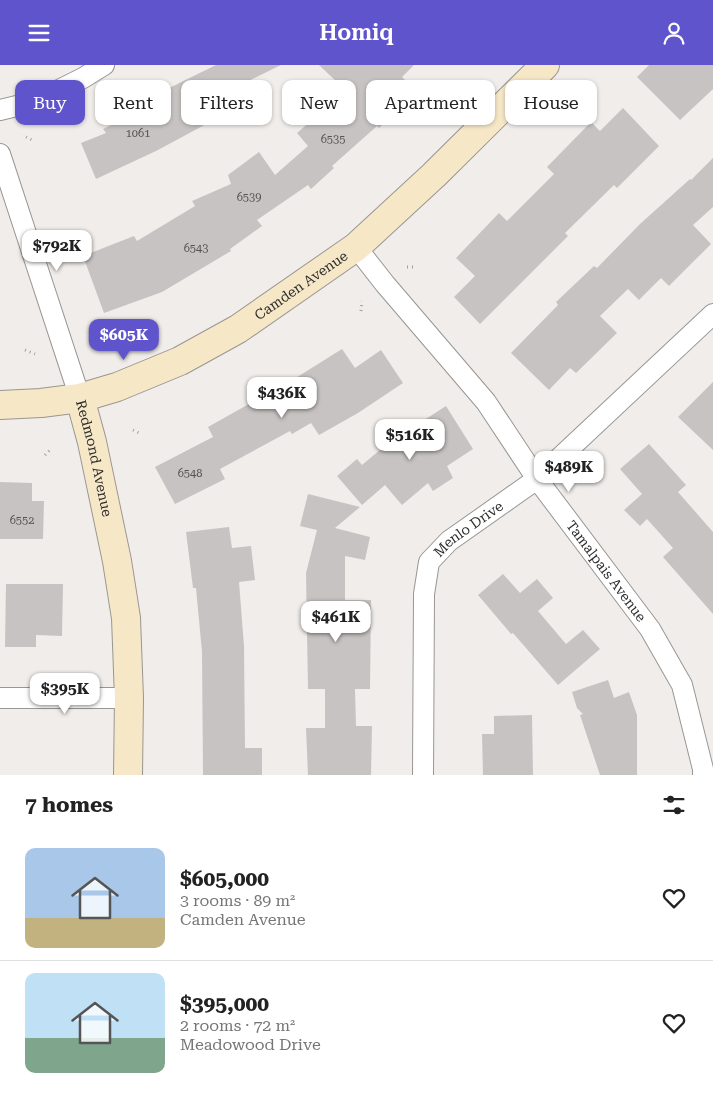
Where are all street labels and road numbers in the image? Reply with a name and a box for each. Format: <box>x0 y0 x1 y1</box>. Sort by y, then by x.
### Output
street label: Camden Avenue <box>251 247 351 323</box>
street label: Redmond Avenue <box>73 398 116 518</box>
street label: Menlo Drive <box>430 497 506 560</box>
street label: Tamalpais Avenue <box>563 517 650 625</box>

